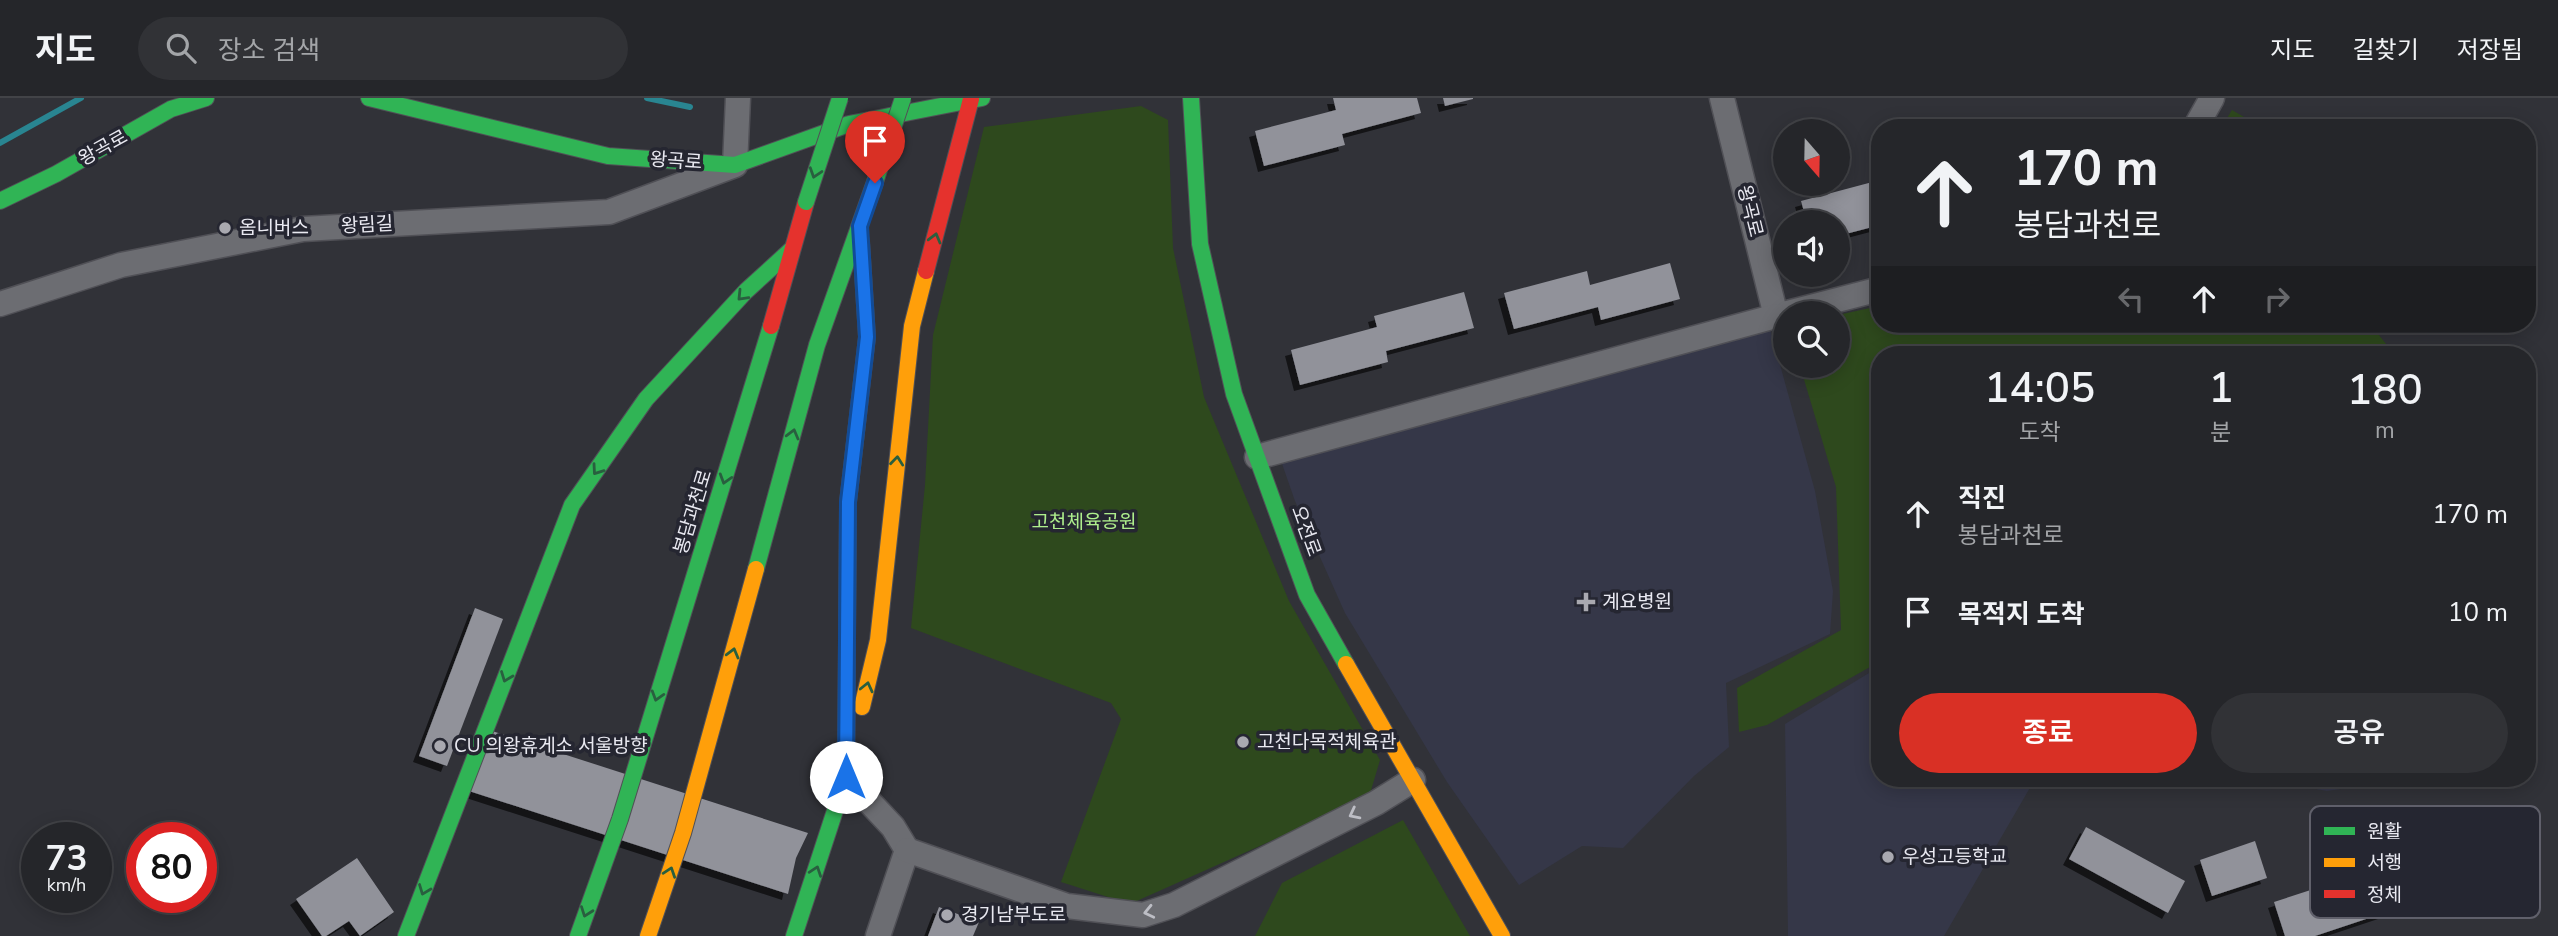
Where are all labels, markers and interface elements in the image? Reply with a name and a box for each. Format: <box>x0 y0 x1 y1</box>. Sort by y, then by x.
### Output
search box <box>138 17 628 80</box>
text: 지도 <box>35 28 96 73</box>
icon: search <box>162 29 200 67</box>
text: 장소 검색 <box>218 33 320 68</box>
text: 지도 <box>2270 34 2315 66</box>
text: 길찾기 <box>2353 34 2419 66</box>
text: 저장됨 <box>2457 34 2523 66</box>
pin <box>845 111 905 183</box>
north arrow <box>1773 119 1850 196</box>
map controls <box>1773 119 1850 378</box>
icon: arrive <box>856 122 894 160</box>
street label: 왕곡로 <box>74 124 132 172</box>
text: 170 m <box>2014 135 2158 202</box>
street label: 왕곡로 <box>649 146 703 176</box>
icon: ahead <box>1899 147 1990 238</box>
one-way arrow <box>809 167 823 179</box>
street label: 왕곡로 <box>1731 182 1769 240</box>
text: 봉담과천로 <box>2014 204 2161 247</box>
button: sound <box>1773 210 1850 287</box>
street label: 왕림길 <box>340 211 394 239</box>
place label: 옴니버스 <box>239 215 309 241</box>
marker: 옴니버스 <box>217 220 233 236</box>
one-way arrow <box>927 232 941 244</box>
icon: left <box>2112 280 2150 318</box>
icon: ahead <box>2185 280 2223 318</box>
icon: right <box>2258 280 2296 318</box>
one-way arrow <box>738 287 751 300</box>
button: search <box>1773 301 1850 378</box>
text: 14:05 <box>1984 360 2095 417</box>
text: 1 <box>2208 360 2234 417</box>
text: 180 <box>2347 362 2423 419</box>
text: m <box>2375 415 2395 446</box>
text: 도착 <box>2019 417 2061 448</box>
text: 분 <box>2210 417 2232 448</box>
one-way arrow <box>785 428 799 440</box>
one-way arrow <box>889 456 904 467</box>
one-way arrow <box>593 462 605 475</box>
street label: 봉담과천로 <box>668 466 718 558</box>
one-way arrow <box>718 473 733 485</box>
text: 직진 <box>1958 481 2006 516</box>
icon: ahead <box>1899 495 1937 533</box>
text: 170 m <box>2432 497 2508 532</box>
street label: 오전로 <box>1285 502 1327 560</box>
park label: 고천체육공원 <box>1032 509 1136 535</box>
text: 봉담과천로 <box>1958 520 2064 551</box>
place label: 계요병원 <box>1602 589 1672 615</box>
marker: 계요병원 <box>1576 592 1596 612</box>
icon: arrive <box>1899 593 1937 631</box>
text: 10 m <box>2448 595 2508 630</box>
text: 목적지 도착 <box>1958 597 2085 632</box>
one-way arrow <box>725 647 739 659</box>
one-way arrow <box>501 671 515 683</box>
one-way arrow <box>859 681 873 693</box>
one-way arrow <box>651 690 666 702</box>
button: 종료 <box>1899 693 2197 773</box>
button: 공유 <box>2211 693 2508 773</box>
place label: 고천다목적체육관 <box>1257 729 1397 755</box>
place label: CU 의왕휴게소 서울방향 <box>454 733 648 759</box>
marker: 고천다목적체육관 <box>1235 734 1251 750</box>
marker: CU 의왕휴게소 서울방향 <box>432 738 448 754</box>
position arrow <box>809 740 883 814</box>
one-way arrow <box>1349 806 1361 820</box>
legend <box>2310 806 2540 918</box>
text: 원활 <box>2367 819 2402 845</box>
speed limit sign: 80 <box>126 822 217 913</box>
text: 73 <box>45 835 88 882</box>
place label: 우성고등학교 <box>1902 844 2007 870</box>
marker: 우성고등학교 <box>1880 849 1896 865</box>
text: 서행 <box>2367 850 2402 876</box>
one-way arrow <box>662 866 676 878</box>
one-way arrow <box>808 866 822 878</box>
text: km/h <box>47 873 86 897</box>
text: 정체 <box>2367 882 2402 908</box>
one-way arrow <box>419 883 433 895</box>
place label: 경기남부도로 <box>961 902 1066 928</box>
one-way arrow <box>1144 904 1156 918</box>
one-way arrow <box>580 906 594 918</box>
marker: 경기남부도로 <box>939 907 955 923</box>

